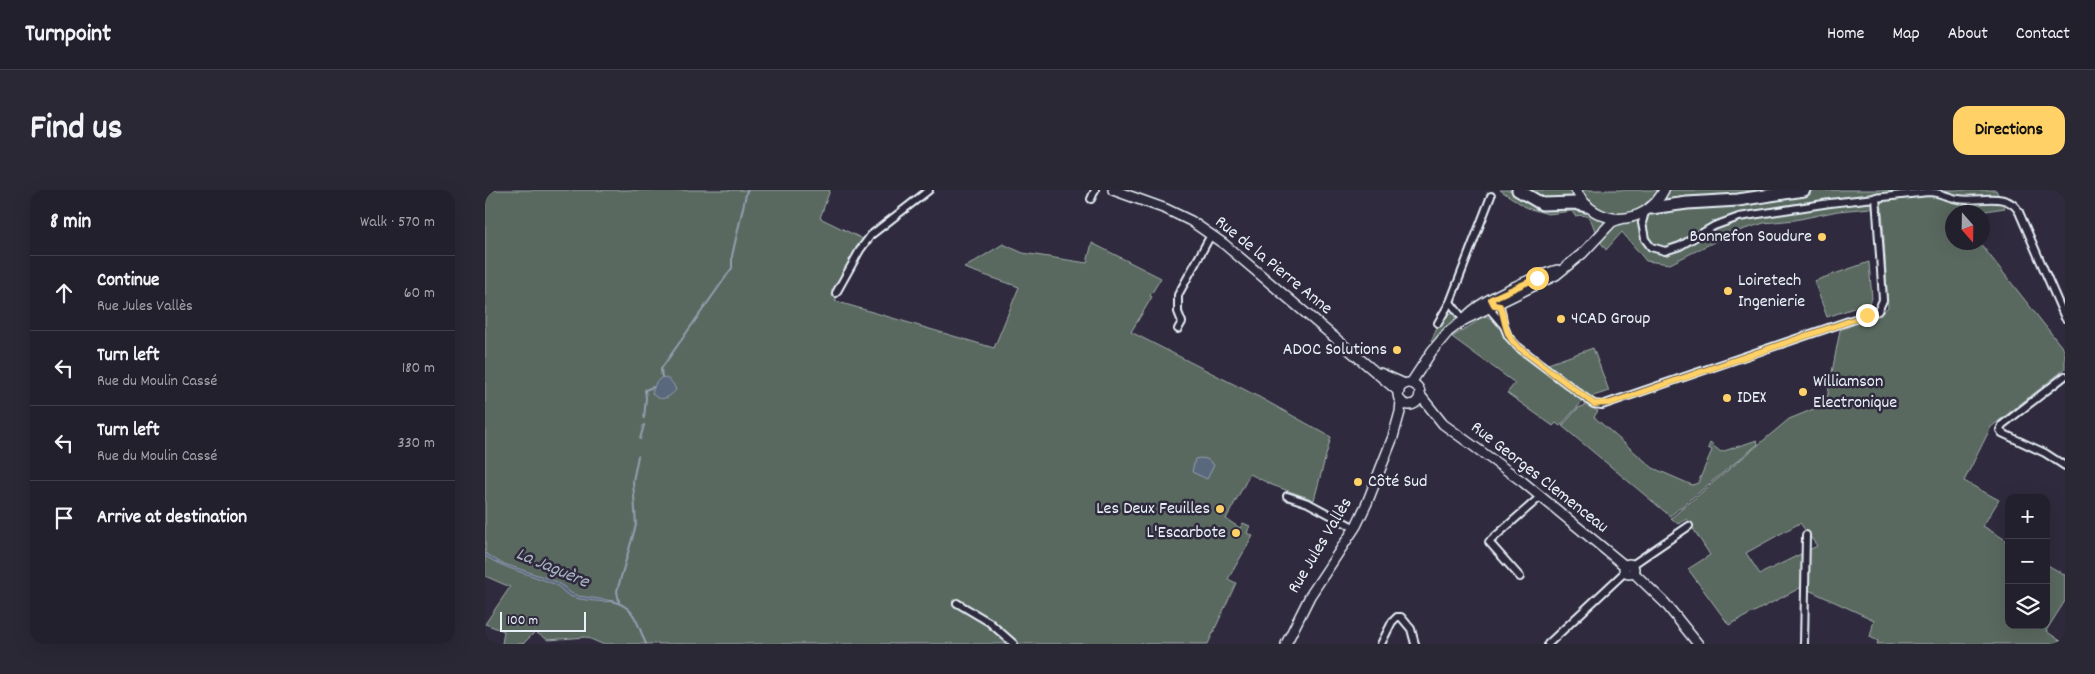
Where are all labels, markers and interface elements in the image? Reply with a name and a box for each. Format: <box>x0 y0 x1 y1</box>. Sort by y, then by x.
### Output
text: Turnpoint <box>25 18 111 52</box>
text: Home <box>1827 22 1864 47</box>
text: Map <box>1892 22 1920 47</box>
text: About <box>1948 22 1988 47</box>
text: Contact <box>2016 22 2070 47</box>
text: Find us <box>30 105 122 155</box>
button: Directions <box>1953 106 2065 155</box>
north arrow <box>1945 205 1990 250</box>
text: 8 min <box>50 208 91 238</box>
text: Walk · 570 m <box>360 211 435 234</box>
street label: Rue de la Pierre Anne <box>1209 211 1337 321</box>
place label: Bonnefon Soudure <box>1690 225 1812 250</box>
marker: Bonnefon Soudure <box>1816 231 1828 243</box>
route start <box>1526 267 1549 290</box>
text: Continue <box>97 268 159 295</box>
place label: Loiretech Ingenierie <box>1738 269 1805 315</box>
icon: ahead <box>50 279 78 307</box>
text: 60 m <box>404 282 435 305</box>
marker: Loiretech Ingenierie <box>1722 285 1734 297</box>
text: Rue Jules Vallès <box>97 295 193 318</box>
route end <box>1856 304 1879 327</box>
place label: 4CAD Group <box>1571 307 1650 332</box>
marker: 4CAD Group <box>1555 313 1567 325</box>
place label: ADOC Solutions <box>1283 338 1387 363</box>
text: Turn left <box>97 343 160 370</box>
marker: ADOC Solutions <box>1391 344 1403 356</box>
icon: left <box>50 354 78 382</box>
text: 180 m <box>402 357 435 380</box>
text: Rue du Moulin Cassé <box>97 370 217 393</box>
place label: Williamson Electronique <box>1813 370 1897 416</box>
place label: IDEX <box>1737 386 1766 411</box>
marker: Williamson Electronique <box>1797 386 1809 398</box>
marker: IDEX <box>1721 392 1733 404</box>
street label: Rue Georges Clemenceau <box>1465 416 1613 540</box>
text: Turn left <box>97 418 160 445</box>
icon: left <box>50 429 78 457</box>
text: 330 m <box>397 432 435 455</box>
text: Rue du Moulin Cassé <box>97 445 217 468</box>
place label: Côté Sud <box>1368 470 1428 495</box>
marker: Côté Sud <box>1352 476 1364 488</box>
street label: Rue Jules Vallès <box>1283 493 1359 599</box>
map controls <box>2005 494 2050 629</box>
button: + <box>2005 494 2050 539</box>
place label: Les Deux Feuilles <box>1096 497 1210 522</box>
marker: Les Deux Feuilles <box>1214 503 1226 515</box>
icon: arrive <box>50 504 78 532</box>
text: Arrive at destination <box>97 505 247 532</box>
place label: L'Escarbote <box>1147 521 1226 546</box>
marker: L'Escarbote <box>1230 527 1242 539</box>
button: − <box>2005 539 2050 584</box>
water label: La Jaguère <box>511 542 594 597</box>
button: layers <box>2005 584 2050 629</box>
scale bar <box>500 609 586 632</box>
text: 100 m <box>507 611 538 631</box>

